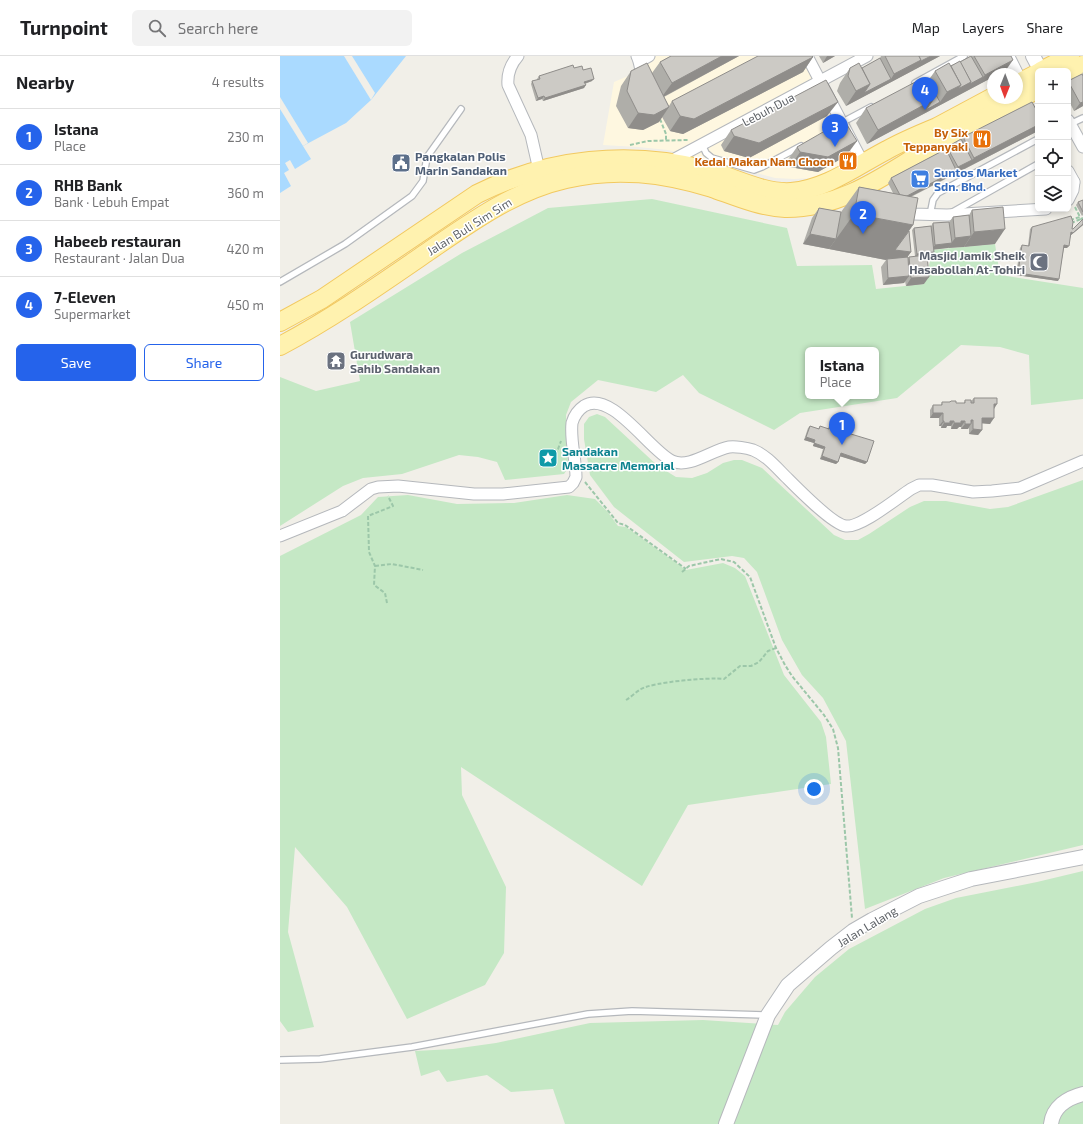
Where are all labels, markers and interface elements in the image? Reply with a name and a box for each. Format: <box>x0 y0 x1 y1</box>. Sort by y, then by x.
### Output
search box <box>132 10 412 46</box>
text: Turnpoint <box>20 16 108 39</box>
icon: search <box>146 17 168 39</box>
text: Search here <box>178 19 258 37</box>
text: Map <box>912 19 940 36</box>
text: Layers <box>962 19 1004 36</box>
text: Share <box>1026 19 1063 36</box>
north arrow <box>987 68 1023 104</box>
map controls <box>1035 68 1071 212</box>
button: + <box>1035 68 1071 104</box>
text: Nearby <box>16 72 74 92</box>
text: 4 results <box>212 74 264 90</box>
pin: 4 <box>912 77 938 110</box>
street label: Lebuh Dua <box>739 89 797 129</box>
button: − <box>1035 104 1071 140</box>
pin: 3 <box>822 114 848 147</box>
text: Istana <box>54 120 99 138</box>
place label: By Six Teppanyaki <box>903 125 968 154</box>
restaurant icon: By Six Teppanyaki <box>971 128 993 150</box>
text: 1 <box>26 129 32 145</box>
text: 230 m <box>227 129 264 145</box>
text: Place <box>54 138 86 154</box>
button: locate <box>1035 140 1071 176</box>
place label: Pangkalan Polis Marin Sandakan <box>415 149 507 177</box>
restaurant icon: Kedai Makan Nam Choon <box>837 150 859 172</box>
public building icon: Pangkalan Polis Marin Sandakan <box>390 152 412 174</box>
place label: Kedai Makan Nam Choon <box>694 154 834 168</box>
place label: Suntos Market Sdn. Bhd. <box>934 165 1018 193</box>
supermarket icon: Suntos Market Sdn. Bhd. <box>909 168 931 190</box>
text: RHB Bank <box>54 176 122 194</box>
button: layers <box>1035 176 1071 212</box>
text: 2 <box>25 185 33 201</box>
text: 360 m <box>227 185 264 201</box>
text: Bank · Lebuh Empat <box>54 194 169 210</box>
street label: Jalan Buli Sim Sim <box>424 194 514 258</box>
pin: 2 <box>850 201 876 234</box>
text: Habeeb restauran <box>54 232 181 250</box>
text: 3 <box>25 241 33 257</box>
text: 420 m <box>227 241 264 257</box>
place label: Masjid Jamik Sheik Hasabollah At-Tohiri <box>909 248 1025 276</box>
text: Restaurant · Jalan Dua <box>54 250 185 266</box>
mosque icon: Masjid Jamik Sheik Hasabollah At-Tohiri <box>1028 251 1050 273</box>
text: 7-Eleven <box>54 288 116 306</box>
text: 4 <box>25 297 33 313</box>
text: 450 m <box>227 297 264 313</box>
text: Supermarket <box>54 306 131 322</box>
button: Save <box>16 344 136 381</box>
button: Share <box>144 344 264 381</box>
place label: Gurudwara Sahib Sandakan <box>350 347 440 375</box>
popup <box>805 347 879 399</box>
temple icon: Gurudwara Sahib Sandakan <box>325 350 347 372</box>
text: Istana <box>820 356 864 374</box>
text: Place <box>820 374 852 390</box>
pin: 1 <box>829 412 855 445</box>
place label: Sandakan Massacre Memorial <box>562 444 675 472</box>
place icon: Sandakan Massacre Memorial <box>537 447 559 469</box>
your location <box>804 779 824 799</box>
street label: Jalan Lalang <box>835 903 900 949</box>

